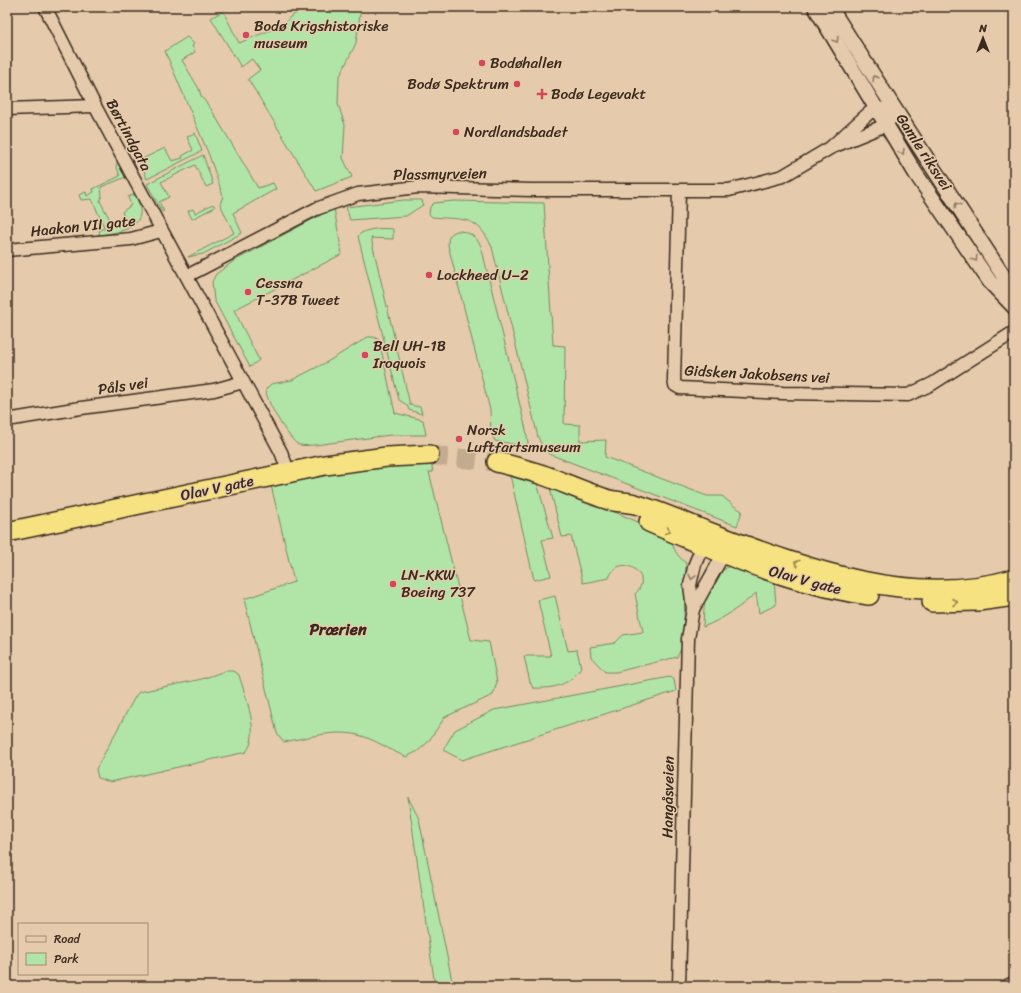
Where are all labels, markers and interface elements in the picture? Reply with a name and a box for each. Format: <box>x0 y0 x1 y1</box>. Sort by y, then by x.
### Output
place label: Bodø Krigshistoriske museum <box>254 13 388 56</box>
north arrow <box>963 18 1003 58</box>
text: N <box>978 19 987 38</box>
marker: Bodø Krigshistoriske museum <box>241 30 251 40</box>
one-way arrow <box>831 36 838 43</box>
place label: Bodøhallen <box>490 50 562 76</box>
marker: Bodøhallen <box>477 58 487 68</box>
place label: Bodø Spektrum <box>407 71 509 97</box>
one-way arrow <box>872 75 880 82</box>
marker: Bodø Spektrum <box>512 79 522 89</box>
place label: Bodø Legevakt <box>551 81 646 107</box>
marker: Bodø Legevakt <box>536 88 548 100</box>
street label: Børtindgata <box>99 94 159 176</box>
street label: Gamle riksvei <box>889 108 959 197</box>
place label: Nordlandsbadet <box>464 119 568 145</box>
marker: Nordlandsbadet <box>451 127 461 137</box>
one-way arrow <box>898 148 905 155</box>
street label: Plassmyrveien <box>393 160 487 188</box>
one-way arrow <box>954 202 962 209</box>
street label: Haakon VII gate <box>29 208 137 244</box>
one-way arrow <box>970 255 977 262</box>
place label: Lockheed U–2 <box>437 262 529 288</box>
place label: Cessna T-37B Tweet <box>256 270 340 313</box>
marker: Lockheed U–2 <box>424 270 434 280</box>
marker: Cessna T-37B Tweet <box>243 287 253 297</box>
place label: Bell UH-1B Iroquois <box>372 333 446 376</box>
marker: Bell UH-1B Iroquois <box>360 350 370 360</box>
street label: Gidsken Jakobsens vei <box>684 357 831 391</box>
street label: Påls vei <box>96 369 151 402</box>
place label: Norsk Luftfartsmuseum <box>467 417 581 460</box>
marker: Norsk Luftfartsmuseum <box>454 434 464 444</box>
street label: Olav V gate <box>178 468 256 508</box>
one-way arrow <box>665 526 672 534</box>
street label: Olav V gate <box>766 558 844 602</box>
one-way arrow <box>794 559 801 568</box>
place label: LN-KKW Boeing 737 <box>401 562 476 605</box>
one-way arrow <box>689 574 697 580</box>
marker: LN-KKW Boeing 737 <box>388 579 398 589</box>
one-way arrow <box>952 598 958 606</box>
district label: Prærien <box>309 615 367 644</box>
street label: Hangåsveien <box>654 756 682 838</box>
legend <box>18 923 148 975</box>
text: Road <box>54 928 81 950</box>
text: Park <box>54 948 79 970</box>

